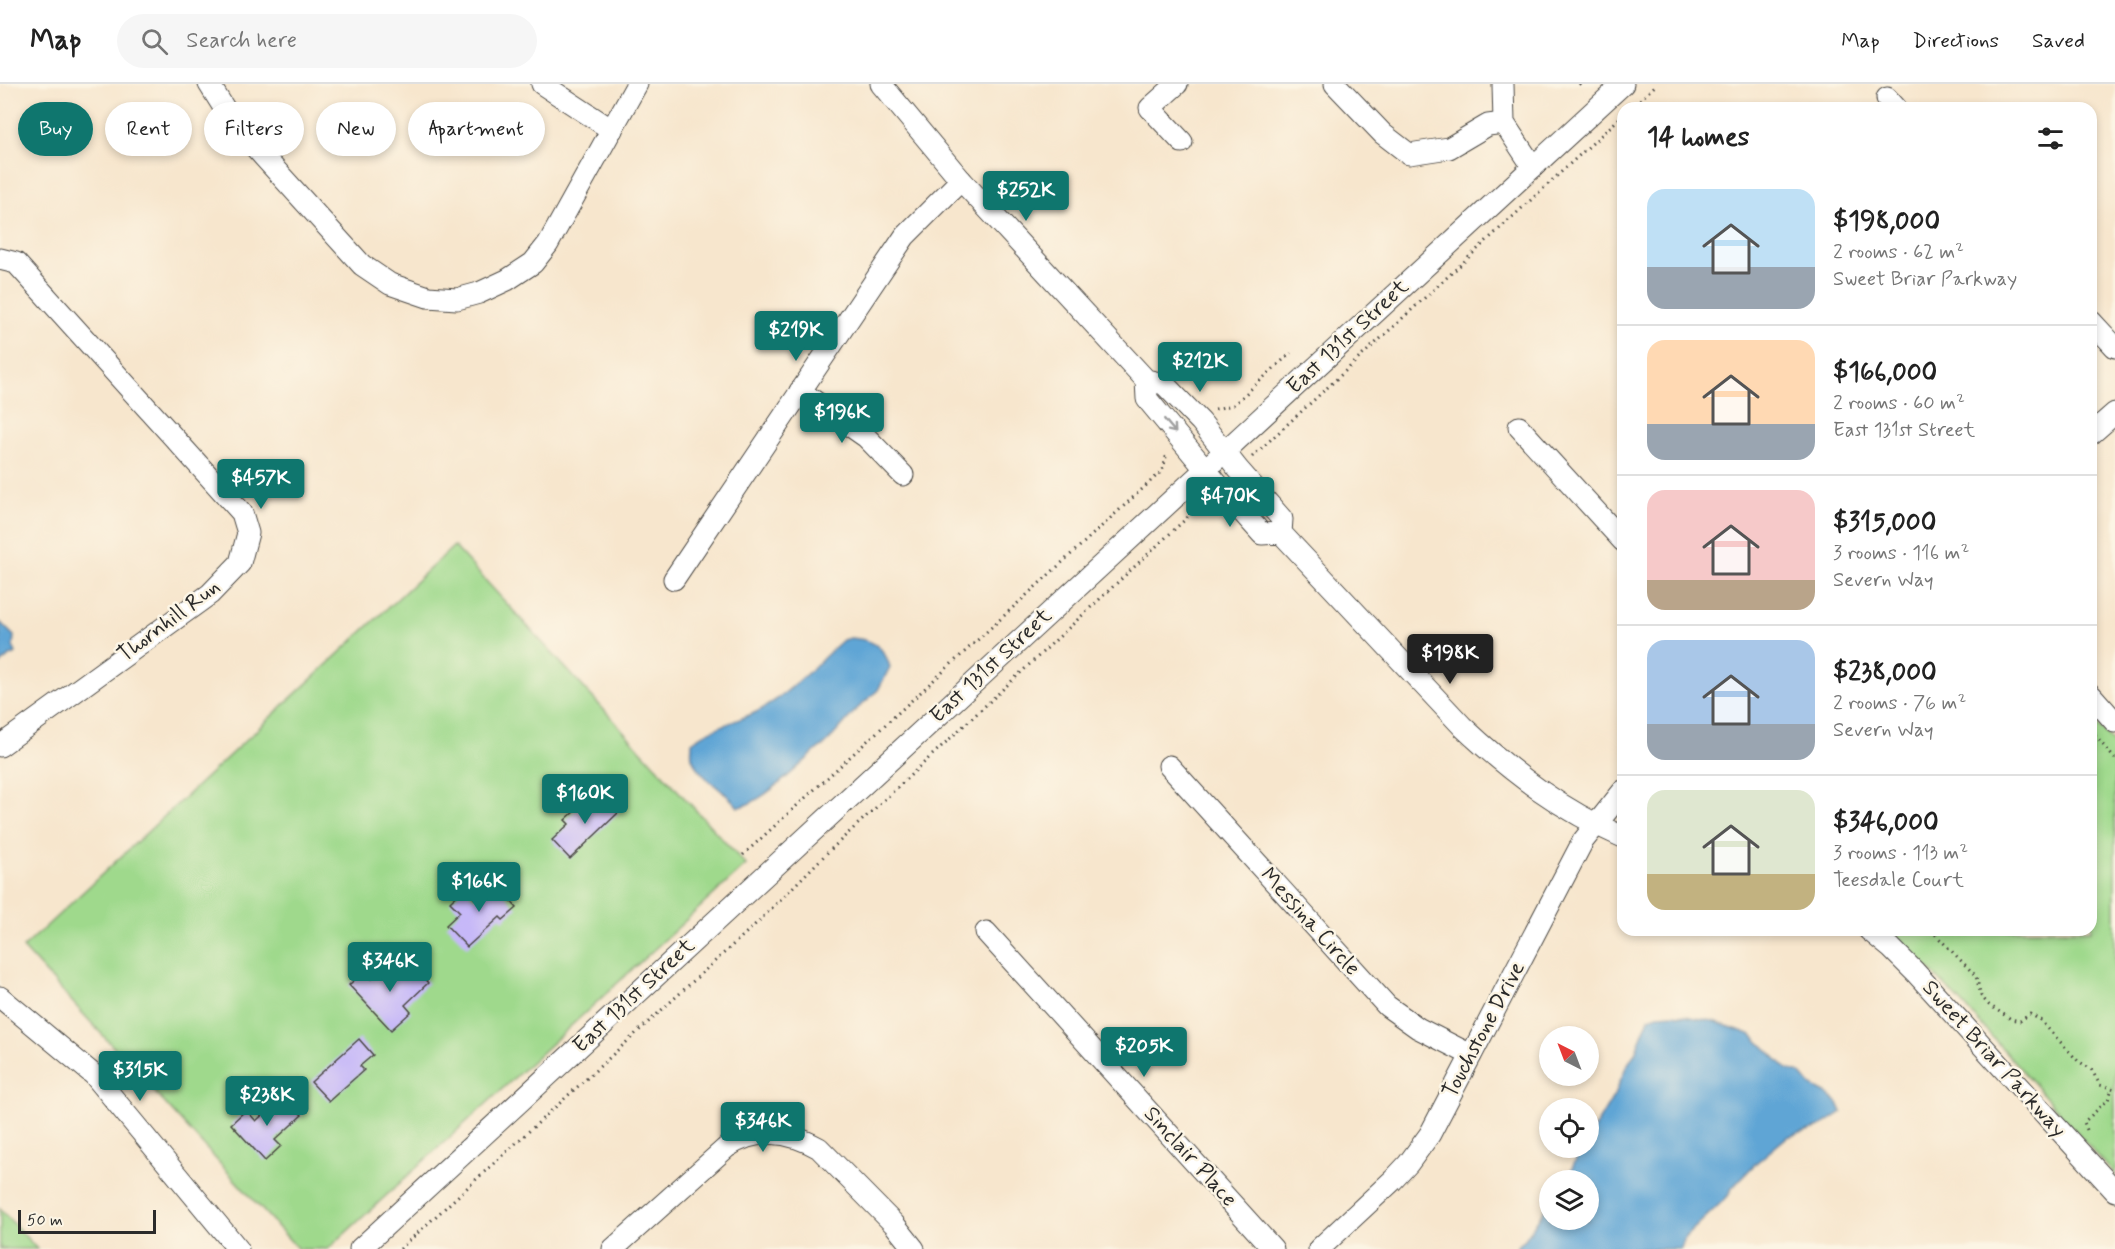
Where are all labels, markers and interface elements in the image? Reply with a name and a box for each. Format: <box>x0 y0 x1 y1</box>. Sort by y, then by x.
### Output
search box <box>117 14 537 68</box>
text: Map <box>30 23 81 60</box>
icon: search <box>138 25 171 58</box>
text: Search here <box>186 27 297 55</box>
text: Map <box>1841 27 1880 55</box>
text: Directions <box>1913 27 1999 55</box>
text: Saved <box>2032 27 2085 55</box>
chip: Buy <box>18 102 93 156</box>
chip: Rent <box>105 102 192 156</box>
chip: Filters <box>204 102 304 156</box>
chip: New <box>316 102 396 156</box>
chip: Apartment <box>408 102 545 156</box>
text: 14 homes <box>1647 121 1749 155</box>
icon: filters <box>2034 122 2067 155</box>
pin: $252K <box>984 171 1068 222</box>
text: $252K <box>997 177 1055 204</box>
text: $198,000 <box>1833 205 1940 239</box>
icon: home <box>1695 213 1767 285</box>
text: 2 rooms · 62 m² <box>1833 239 1964 266</box>
text: Sweet Briar Parkway <box>1833 266 2017 293</box>
street label: East 131st Street <box>1281 273 1415 401</box>
pin: $219K <box>754 311 838 362</box>
text: $219K <box>769 317 823 344</box>
pin: $212K <box>1158 342 1242 393</box>
text: $212K <box>1172 348 1228 375</box>
text: $166,000 <box>1833 356 1937 390</box>
icon: home <box>1695 364 1767 436</box>
text: 2 rooms · 60 m² <box>1833 390 1965 417</box>
pin: $196K <box>800 393 884 444</box>
text: $196K <box>814 399 870 426</box>
text: East 131st Street <box>1833 417 1975 444</box>
one-way arrow <box>1164 418 1177 434</box>
pin: $457K <box>219 459 303 510</box>
text: $457K <box>231 465 291 492</box>
pin: $470K <box>1188 477 1272 528</box>
text: $470K <box>1200 483 1260 510</box>
text: $315,000 <box>1833 506 1936 540</box>
icon: home <box>1695 514 1767 586</box>
text: 3 rooms · 116 m² <box>1833 540 1969 567</box>
text: Severn Way <box>1833 567 1933 594</box>
street label: Thornhill Run <box>112 573 226 669</box>
street label: East 131st Street <box>924 602 1058 730</box>
pin: $198K <box>1408 634 1492 685</box>
text: $198K <box>1421 640 1479 667</box>
text: $238,000 <box>1833 656 1937 690</box>
icon: home <box>1695 664 1767 736</box>
text: 2 rooms · 76 m² <box>1833 690 1966 717</box>
text: Severn Way <box>1833 717 1933 744</box>
pin: $160K <box>543 774 627 825</box>
text: $160K <box>556 780 614 807</box>
text: $346,000 <box>1833 806 1939 840</box>
icon: home <box>1695 814 1767 886</box>
text: 3 rooms · 113 m² <box>1833 840 1968 867</box>
pin: $166K <box>437 862 521 913</box>
street label: Messina Circle <box>1254 862 1366 982</box>
text: Teesdale Court <box>1833 867 1964 894</box>
text: $166K <box>451 868 507 895</box>
street label: East 131st Street <box>567 932 701 1060</box>
pin: $346K <box>348 942 432 993</box>
text: $346K <box>362 948 418 975</box>
street label: Touchstone Drive <box>1436 957 1532 1103</box>
street label: Sweet Briar Parkway <box>1916 974 2072 1144</box>
north arrow <box>1539 1026 1599 1086</box>
map controls <box>1539 1026 1599 1230</box>
pin: $205K <box>1102 1027 1186 1078</box>
text: $205K <box>1115 1033 1173 1060</box>
pin: $315K <box>98 1051 182 1102</box>
text: $315K <box>113 1057 167 1084</box>
pin: $238K <box>225 1076 309 1127</box>
text: $238K <box>240 1082 294 1109</box>
button: locate <box>1539 1098 1599 1158</box>
street label: Sinclair Place <box>1137 1101 1243 1213</box>
pin: $346K <box>721 1102 805 1153</box>
text: $346K <box>735 1108 791 1135</box>
button: layers <box>1539 1170 1599 1230</box>
scale bar <box>18 1207 156 1234</box>
text: 50 m <box>27 1210 63 1231</box>

